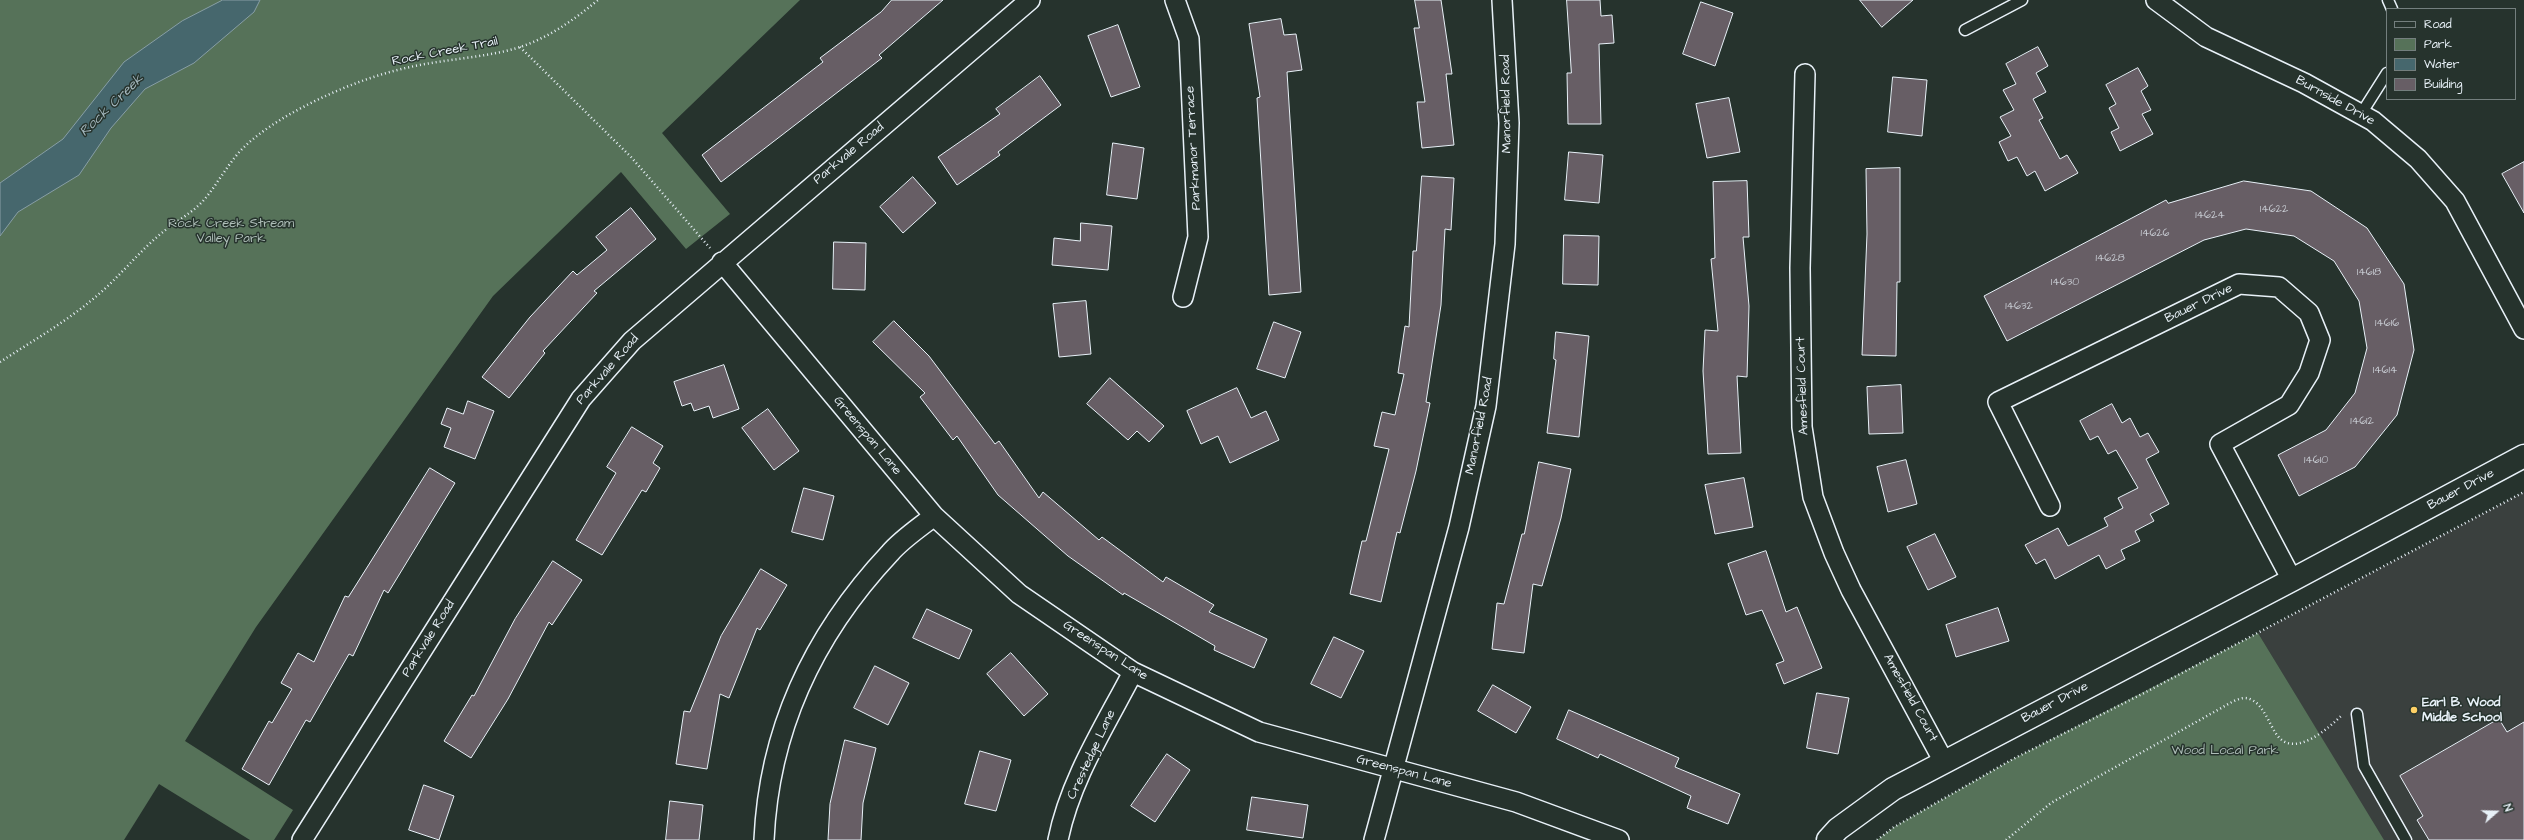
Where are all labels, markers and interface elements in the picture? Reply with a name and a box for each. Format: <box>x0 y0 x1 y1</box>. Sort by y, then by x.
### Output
legend <box>2386 8 2516 100</box>
text: Road <box>2424 16 2452 33</box>
street label: Rock Creek Trail <box>391 34 499 70</box>
text: Park <box>2424 36 2452 53</box>
street label: Manorfield Road <box>1498 54 1516 154</box>
text: Water <box>2424 56 2459 73</box>
water label: Rock Creek <box>77 71 147 141</box>
street label: Burnside Drive <box>2293 73 2377 129</box>
text: Building <box>2424 76 2462 93</box>
street label: Parkmanor Terrace <box>1183 86 1205 210</box>
street label: Parkvale Road <box>810 120 888 188</box>
house number: 14622 <box>2260 203 2288 217</box>
house number: 14624 <box>2195 209 2225 223</box>
park label: Rock Creek Stream Valley Park <box>168 216 294 247</box>
house number: 14626 <box>2141 227 2169 241</box>
house number: 14628 <box>2095 252 2125 266</box>
house number: 14618 <box>2357 266 2381 280</box>
house number: 14630 <box>2051 276 2079 290</box>
street label: Bauer Drive <box>2163 281 2235 327</box>
house number: 14632 <box>2005 300 2033 314</box>
house number: 14616 <box>2375 317 2399 331</box>
street label: Parkvale Road <box>573 332 643 408</box>
street label: Amesfield Court <box>1793 337 1813 435</box>
house number: 14614 <box>2373 364 2397 378</box>
street label: Manorfield Road <box>1463 376 1497 476</box>
street label: Greenspan Lane <box>830 393 904 479</box>
house number: 14612 <box>2350 415 2374 429</box>
house number: 14610 <box>2304 454 2328 468</box>
street label: Bauer Drive <box>2425 466 2497 514</box>
street label: Parkvale Road <box>399 598 459 680</box>
street label: Greenspan Lane <box>1060 618 1150 684</box>
street label: Amesfield Court <box>1879 651 1941 745</box>
street label: Bauer Drive <box>2019 679 2091 727</box>
place label: Earl B. Wood Middle School <box>2422 695 2502 726</box>
marker: Earl B. Wood Middle School <box>2409 705 2419 715</box>
street label: Crestedge Lane <box>1064 708 1120 802</box>
park label: Wood Local Park <box>2171 743 2279 759</box>
street label: Greenspan Lane <box>1355 752 1453 792</box>
north arrow <box>2476 792 2516 832</box>
text: N <box>2500 802 2516 814</box>

